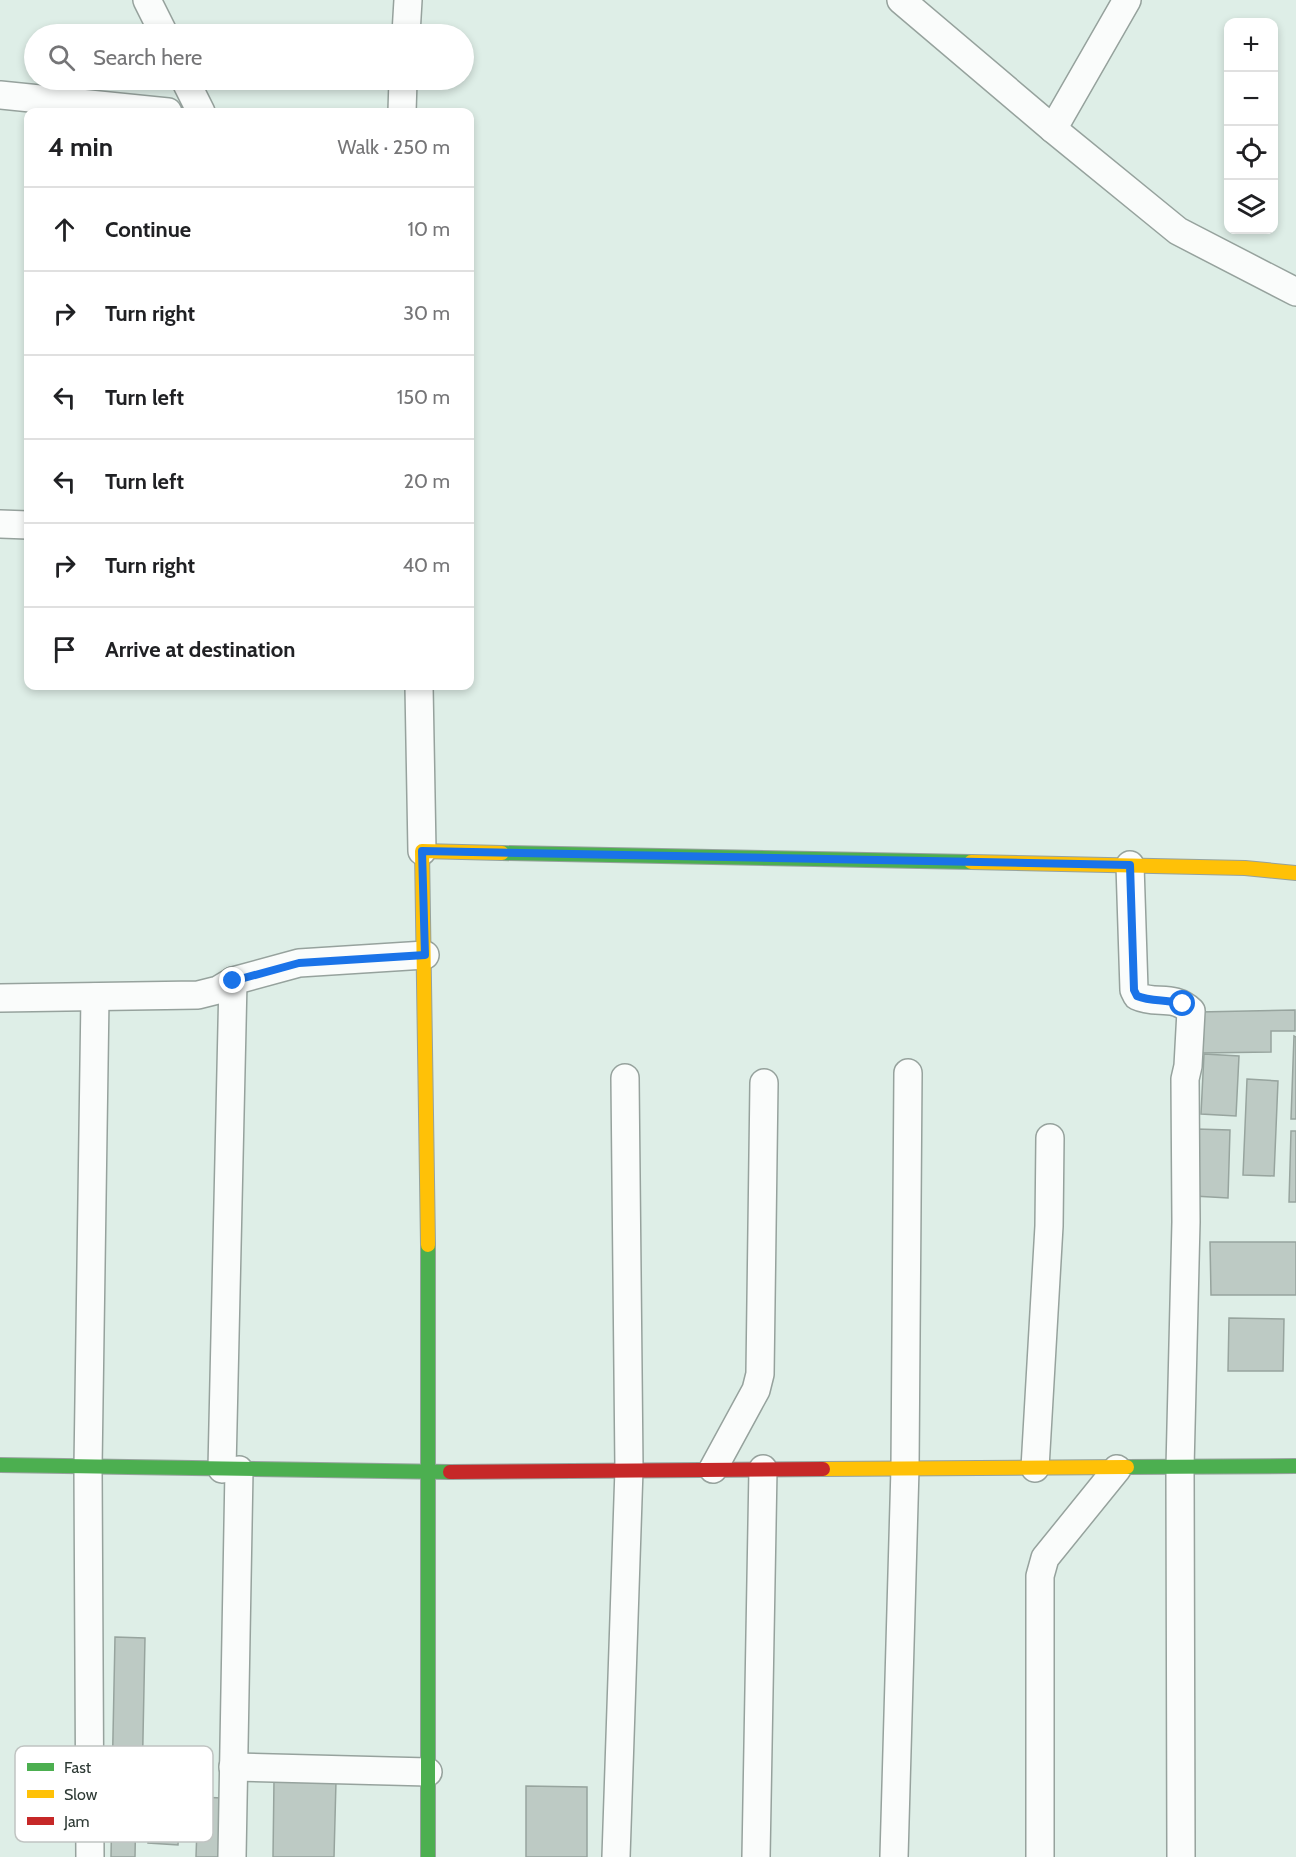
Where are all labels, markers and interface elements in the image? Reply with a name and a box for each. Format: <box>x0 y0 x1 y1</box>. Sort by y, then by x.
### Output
map controls <box>1224 18 1278 234</box>
button: + <box>1224 18 1278 72</box>
search box <box>24 24 474 90</box>
icon: search <box>45 41 78 74</box>
text: Search here <box>93 44 202 71</box>
button: − <box>1224 72 1278 126</box>
button: locate <box>1224 126 1278 180</box>
text: 4 min <box>48 131 113 163</box>
text: Walk · 250 m <box>338 135 450 159</box>
button: layers <box>1224 180 1278 234</box>
icon: ahead <box>48 213 81 246</box>
text: Continue <box>105 216 191 243</box>
text: 10 m <box>407 217 450 241</box>
icon: right <box>48 297 81 330</box>
text: Turn right <box>105 300 195 327</box>
text: 30 m <box>403 301 450 325</box>
icon: left <box>48 381 81 414</box>
text: Turn left <box>105 384 184 411</box>
text: 150 m <box>397 385 450 409</box>
icon: left <box>48 465 81 498</box>
text: Turn left <box>105 468 184 495</box>
text: 20 m <box>404 469 450 493</box>
icon: right <box>48 549 81 582</box>
text: Turn right <box>105 552 195 579</box>
text: 40 m <box>402 553 450 577</box>
icon: arrive <box>48 633 81 666</box>
text: Arrive at destination <box>105 636 295 663</box>
route end <box>219 967 245 993</box>
route start <box>1169 990 1195 1016</box>
legend <box>15 1746 213 1842</box>
text: Fast <box>64 1758 92 1777</box>
text: Slow <box>64 1785 98 1804</box>
text: Jam <box>63 1812 90 1831</box>

